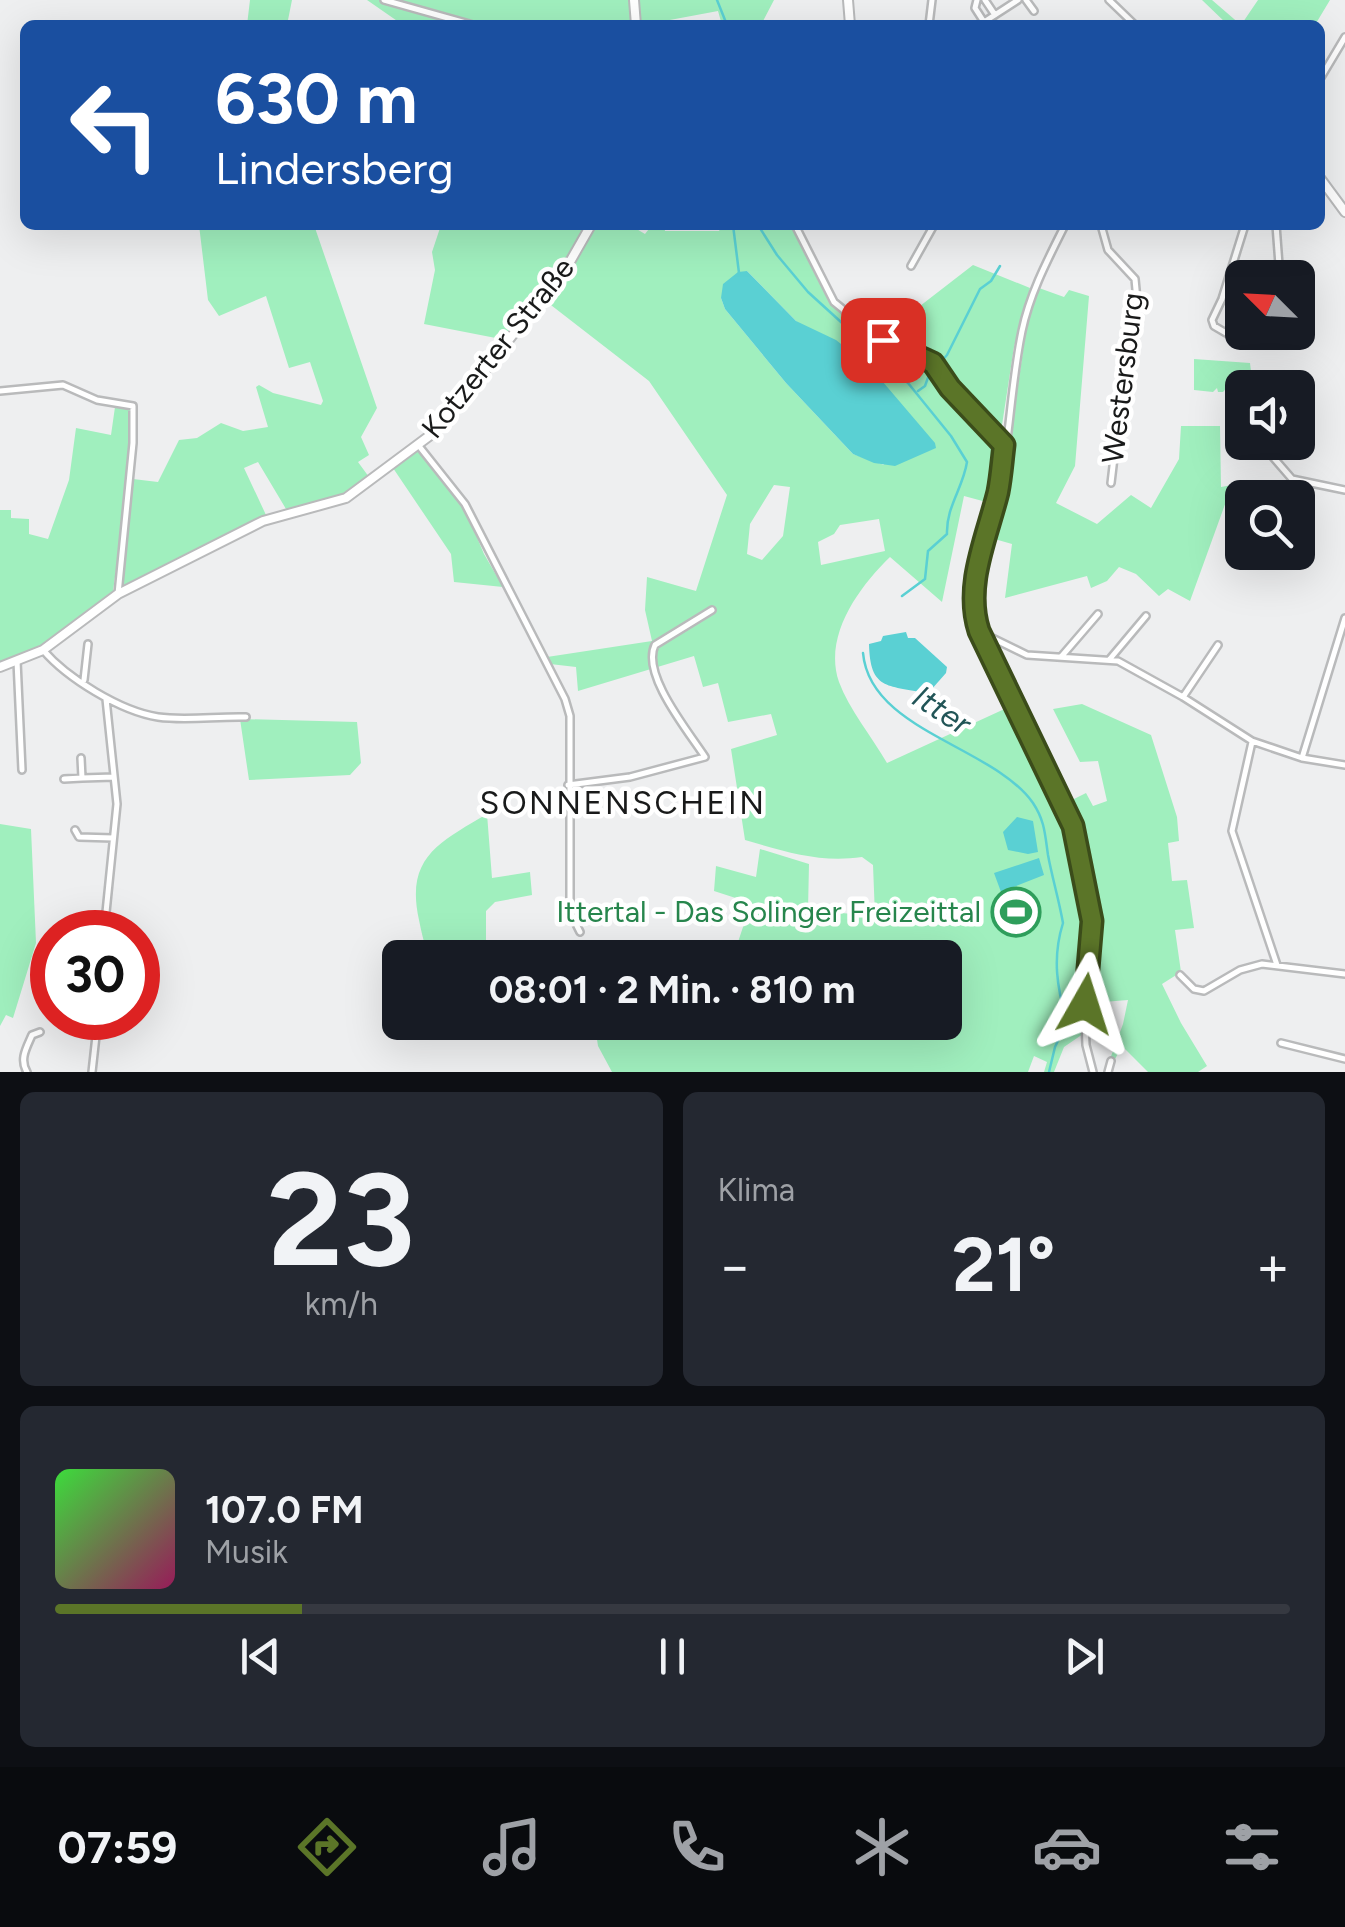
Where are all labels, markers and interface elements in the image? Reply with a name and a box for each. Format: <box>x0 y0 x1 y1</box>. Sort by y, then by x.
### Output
text: 630 m <box>215 56 418 141</box>
icon: left <box>50 60 180 190</box>
text: Lindersberg <box>215 141 454 195</box>
street label: Kotzerter Straße <box>413 250 582 445</box>
north arrow <box>1225 260 1315 350</box>
map controls <box>1225 260 1315 570</box>
street label: Westersburg <box>1094 290 1151 465</box>
pin <box>841 298 926 383</box>
icon: arrive <box>856 313 911 368</box>
button: sound <box>1225 370 1315 460</box>
button: search <box>1225 480 1315 570</box>
water label: Itter <box>906 677 979 743</box>
district label: SONNENSCHEIN <box>480 784 766 822</box>
sports icon: Ittertal - Das Solinger Freizeittal <box>990 886 1042 938</box>
place label: Ittertal - Das Solinger Freizeittal <box>556 893 981 930</box>
speed limit sign: 30 <box>30 910 160 1040</box>
position arrow <box>1033 952 1137 1056</box>
text: 08:01 · 2 Min. · 810 m <box>489 967 855 1013</box>
text: 23 <box>267 1142 415 1298</box>
text: Klima <box>718 1171 795 1209</box>
text: 21° <box>952 1220 1055 1310</box>
text: − <box>718 1233 752 1299</box>
text: + <box>1256 1233 1290 1299</box>
text: km/h <box>305 1285 378 1323</box>
text: 107.0 FM <box>205 1487 364 1533</box>
text: Musik <box>205 1533 288 1571</box>
icon: previous <box>233 1629 288 1684</box>
icon: pause <box>645 1629 700 1684</box>
icon: next <box>1057 1629 1112 1684</box>
icon: directions <box>292 1812 362 1882</box>
icon: music <box>477 1812 547 1882</box>
icon: phone <box>662 1812 732 1882</box>
icon: climate <box>847 1812 917 1882</box>
icon: car <box>1032 1812 1102 1882</box>
icon: filters <box>1217 1812 1287 1882</box>
text: 07:59 <box>58 1820 177 1874</box>

